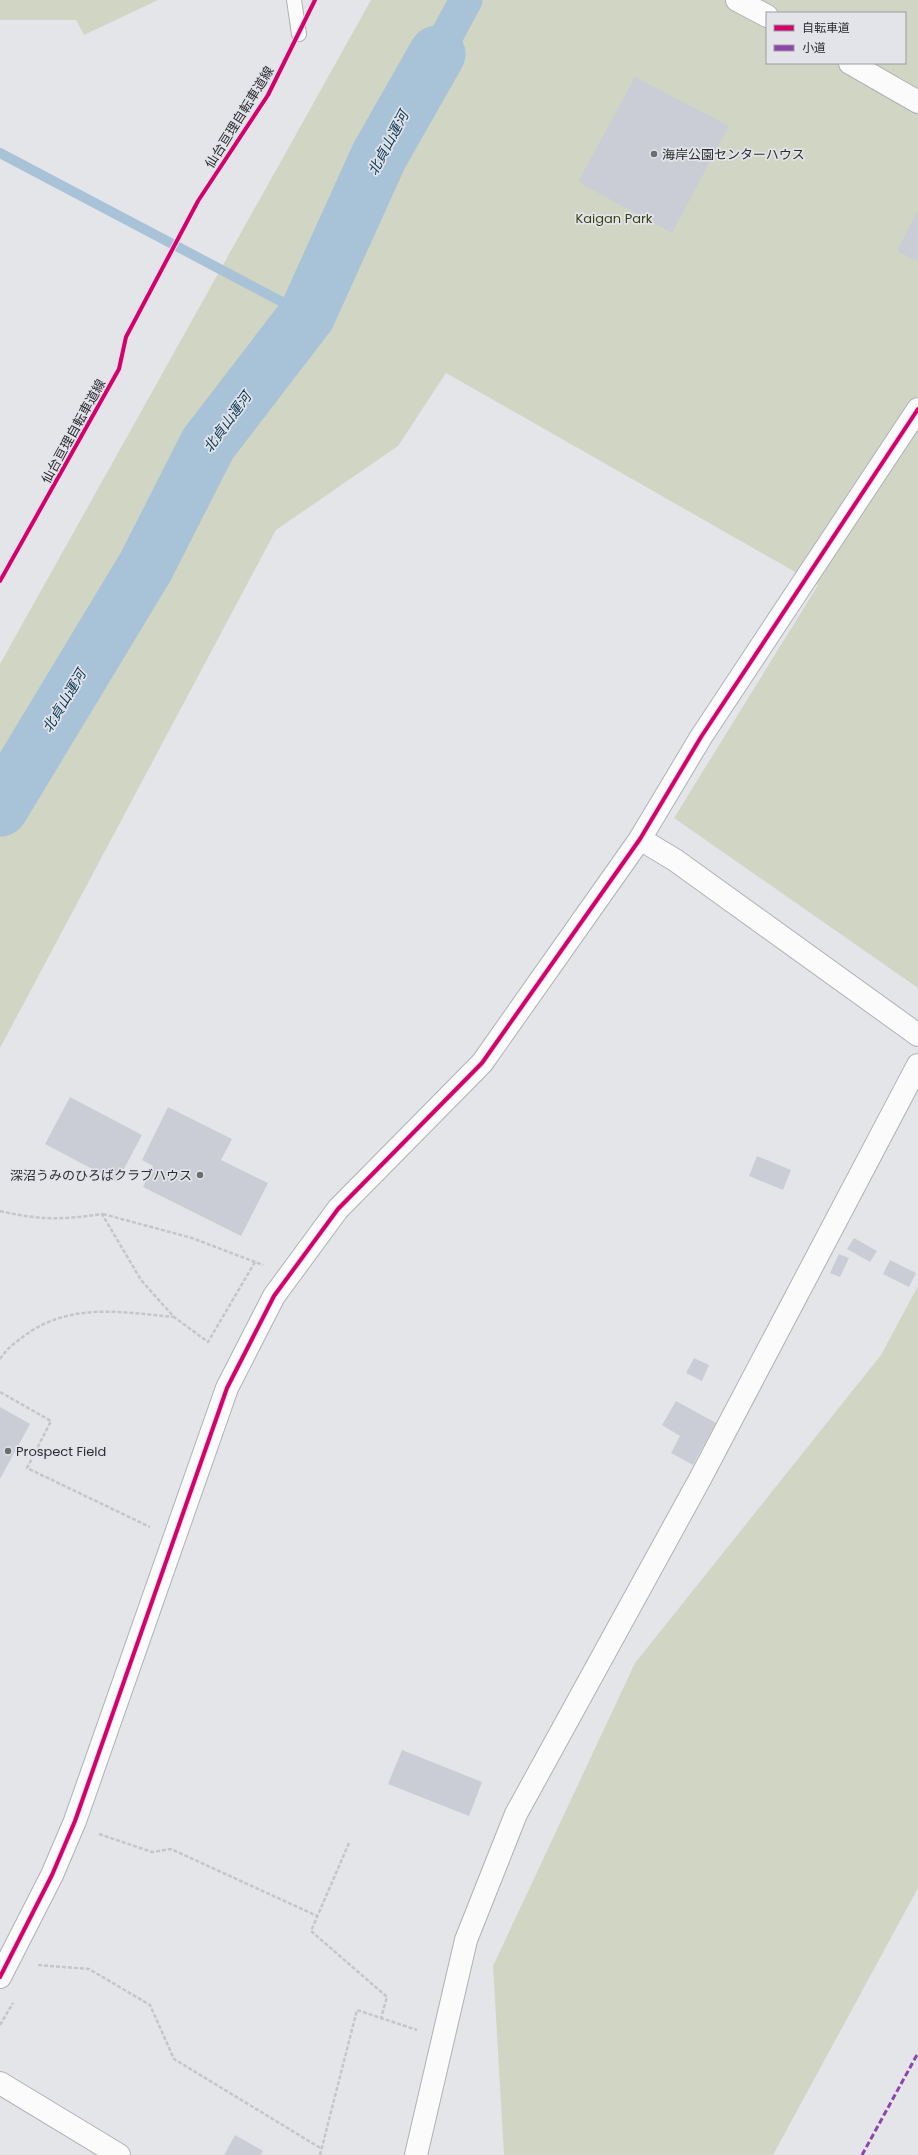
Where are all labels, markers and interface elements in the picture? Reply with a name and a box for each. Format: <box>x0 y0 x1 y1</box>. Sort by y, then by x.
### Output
legend <box>766 12 906 64</box>
text: 自転車道 <box>802 19 850 36</box>
text: 小道 <box>802 39 826 56</box>
street label: 仙台亘理自転車道線 <box>200 63 278 172</box>
water label: 北貞山運河 <box>363 105 415 179</box>
place label: 海岸公園センターハウス <box>662 145 805 164</box>
marker: 海岸公園センターハウス <box>649 149 659 159</box>
park label: Kaigan Park <box>576 209 653 228</box>
street label: 仙台亘理自転車道線 <box>37 375 110 487</box>
water label: 北貞山運河 <box>198 385 257 456</box>
water label: 北貞山運河 <box>37 663 92 736</box>
place label: 深沼うみのひろばクラブハウス <box>10 1166 192 1185</box>
marker: 深沼うみのひろばクラブハウス <box>195 1170 205 1180</box>
place label: Prospect Field <box>16 1442 106 1461</box>
marker: Prospect Field <box>3 1446 13 1456</box>

